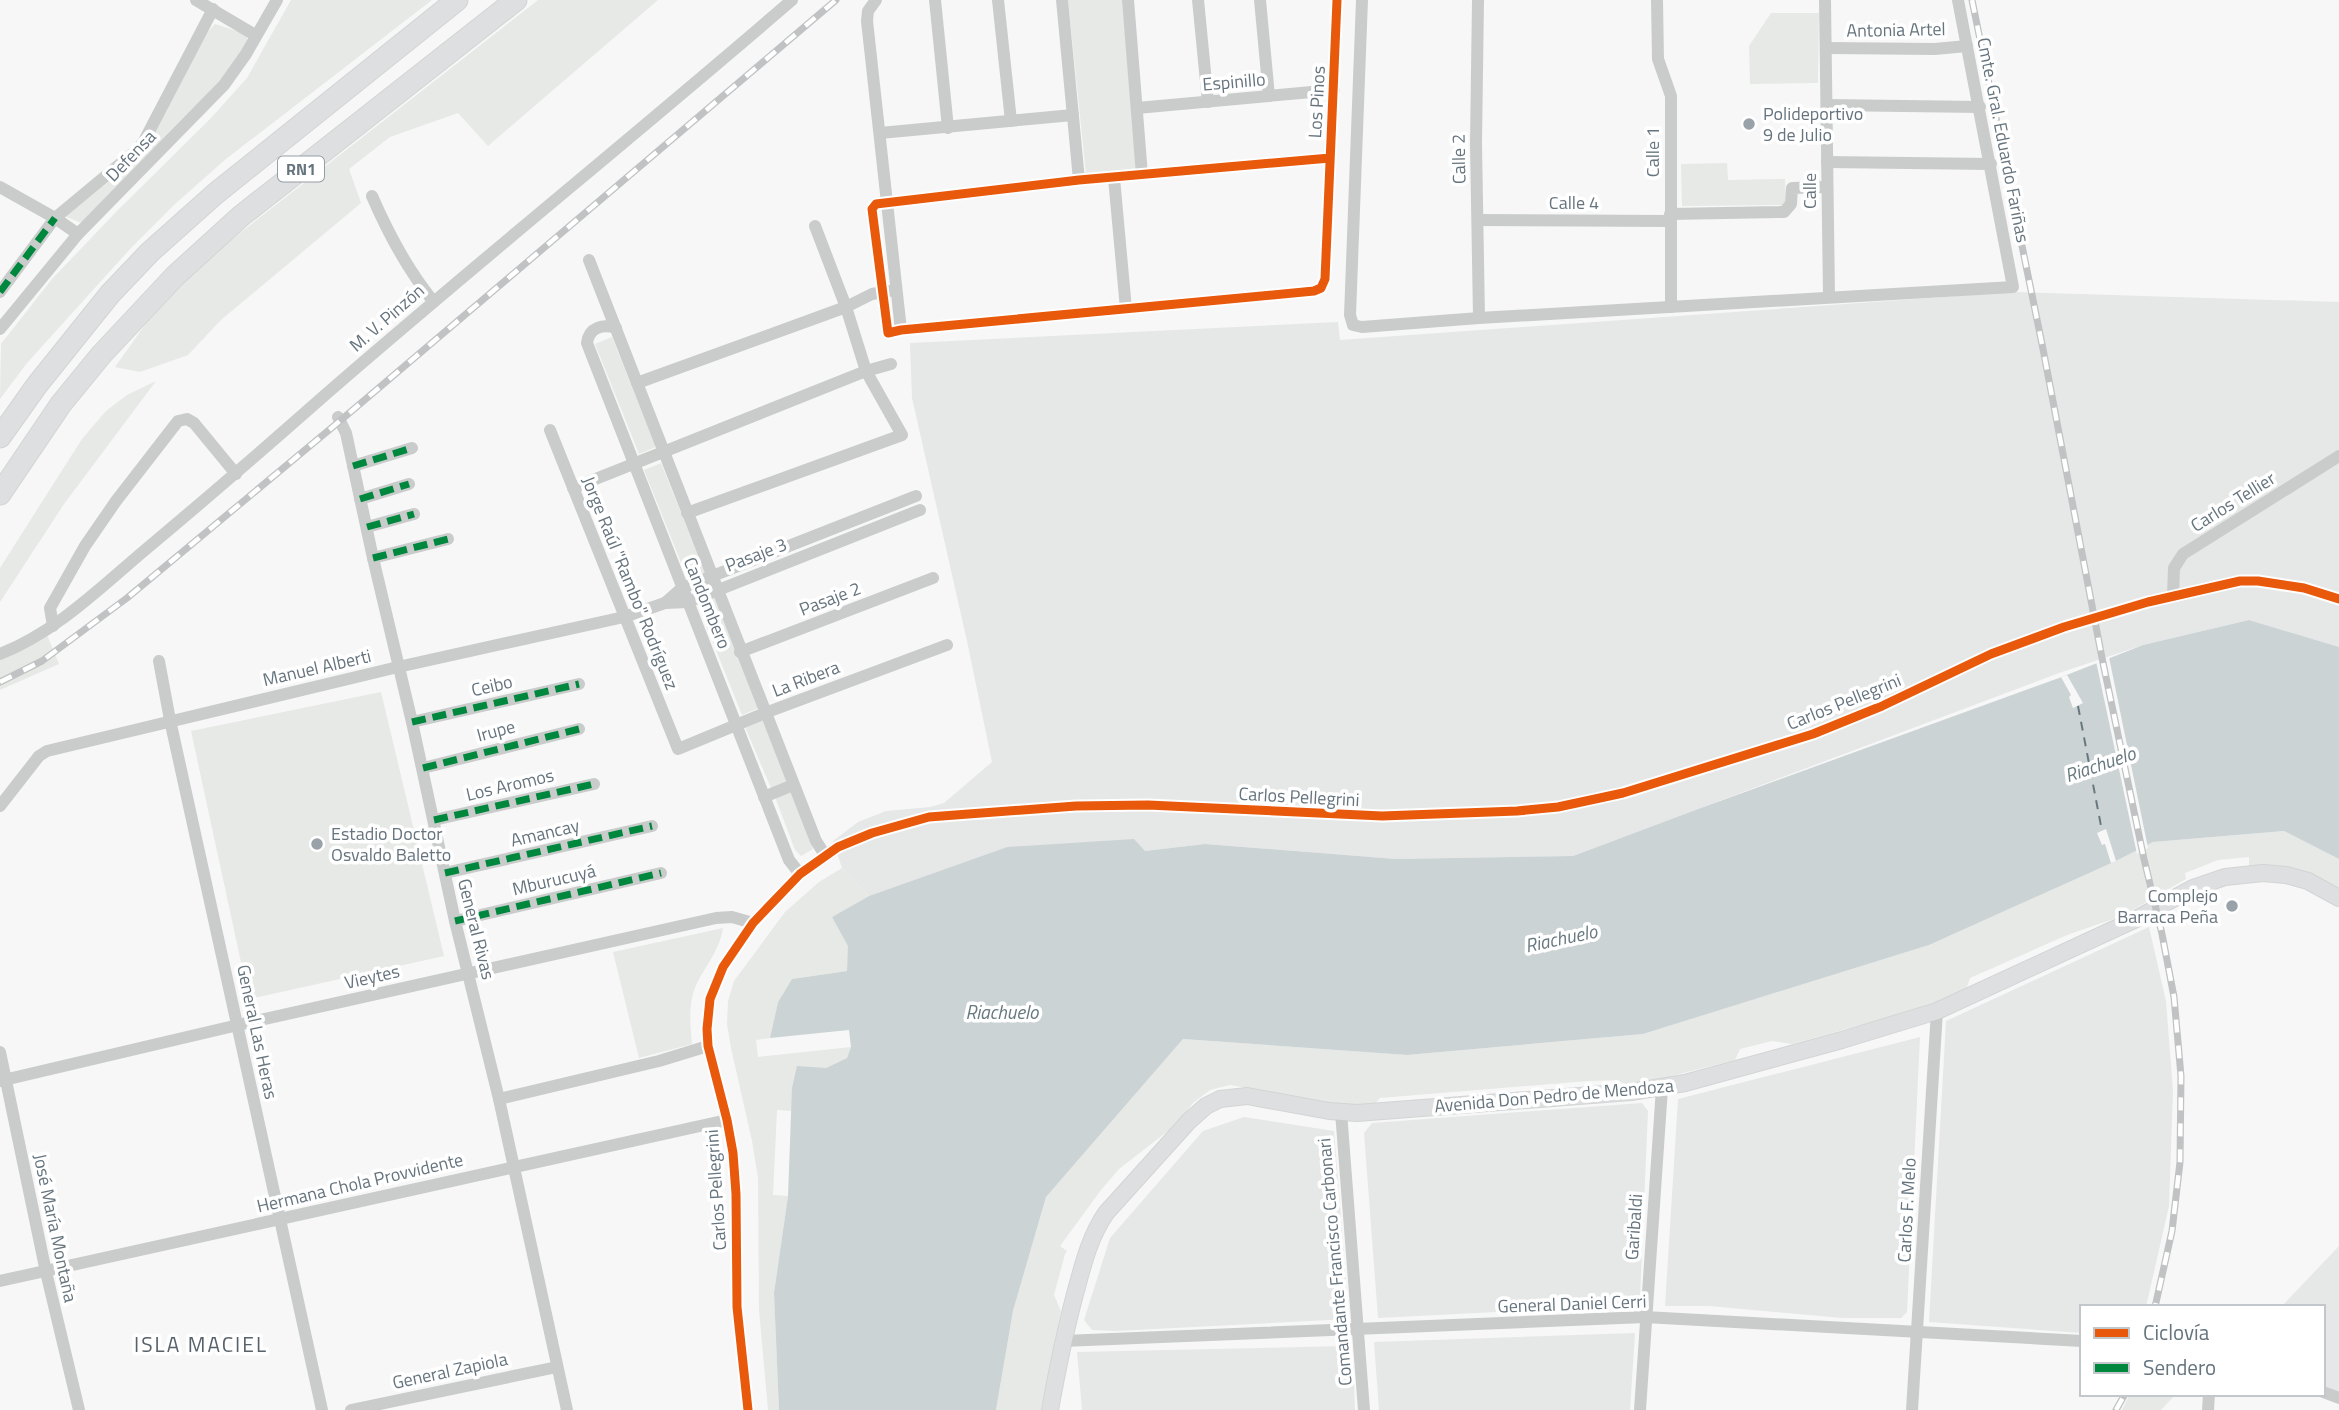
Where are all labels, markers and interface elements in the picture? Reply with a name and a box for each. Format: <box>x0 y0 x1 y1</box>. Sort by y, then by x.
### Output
street label: Antonia Artel <box>1846 15 1946 44</box>
street label: Cmte. Gral. Eduardo Fariñas <box>1970 35 2037 245</box>
street label: Espinillo <box>1201 65 1267 98</box>
street label: Los Pinos <box>1301 65 1332 139</box>
place label: Polideportivo 9 de Julio <box>1763 100 1863 148</box>
marker: Polideportivo 9 de Julio <box>1741 116 1757 132</box>
street label: Defensa <box>99 124 162 188</box>
street label: Calle 1 <box>1639 127 1666 177</box>
street label: Calle 2 <box>1445 134 1472 184</box>
road number: RN1 <box>278 156 324 182</box>
street label: Calle <box>1796 173 1823 209</box>
street label: Calle 4 <box>1549 189 1599 216</box>
street label: M. V. Pinzón <box>343 277 430 358</box>
street label: Carlos Tellier <box>2185 465 2280 538</box>
street label: Jorge Raúl "Rambo" Rodríguez <box>575 472 686 694</box>
street label: Pasaje 3 <box>721 530 791 579</box>
street label: Candombero <box>677 553 738 653</box>
street label: Pasaje 2 <box>795 574 865 623</box>
street label: Manuel Alberti <box>260 642 374 693</box>
street label: La Ribera <box>768 653 844 704</box>
street label: Carlos Pellegrini <box>1783 666 1905 737</box>
street label: Ceibo <box>469 668 515 703</box>
street label: Irupe <box>474 712 518 749</box>
water label: Riachuelo <box>2061 738 2140 789</box>
street label: Los Aromos <box>463 761 557 808</box>
street label: Carlos Pellegrini <box>1238 780 1360 813</box>
street label: Amancay <box>508 811 582 854</box>
place label: Estadio Doctor Osvaldo Baletto <box>331 820 451 868</box>
marker: Estadio Doctor Osvaldo Baletto <box>309 836 325 852</box>
street label: Mburucuyá <box>509 857 598 902</box>
street label: General Rivas <box>451 876 502 982</box>
place label: Complejo Barraca Peña <box>2117 882 2218 930</box>
marker: Complejo Barraca Peña <box>2224 898 2240 914</box>
water label: Riachuelo <box>1522 916 1600 959</box>
street label: Vieytes <box>342 957 402 996</box>
street label: General Las Heras <box>230 962 285 1102</box>
water label: Riachuelo <box>965 997 1039 1026</box>
street label: Avenida Don Pedro de Mendoza <box>1433 1072 1675 1119</box>
street label: Carlos Pellegrini <box>698 1129 733 1251</box>
street label: Comandante Francisco Carbonari <box>1310 1137 1359 1387</box>
street label: Hermana Chola Provvidente <box>254 1146 466 1219</box>
street label: José María Montaña <box>27 1151 84 1305</box>
street label: Carlos F. Melo <box>1890 1157 1923 1263</box>
street label: Garibaldi <box>1618 1193 1649 1261</box>
street label: General Daniel Cerri <box>1497 1287 1647 1320</box>
legend <box>2080 1305 2325 1396</box>
text: Ciclovía <box>2143 1316 2210 1348</box>
district label: ISLA MACIEL <box>134 1328 268 1360</box>
street label: General Zapiola <box>390 1345 510 1396</box>
text: Sendero <box>2143 1351 2216 1383</box>

